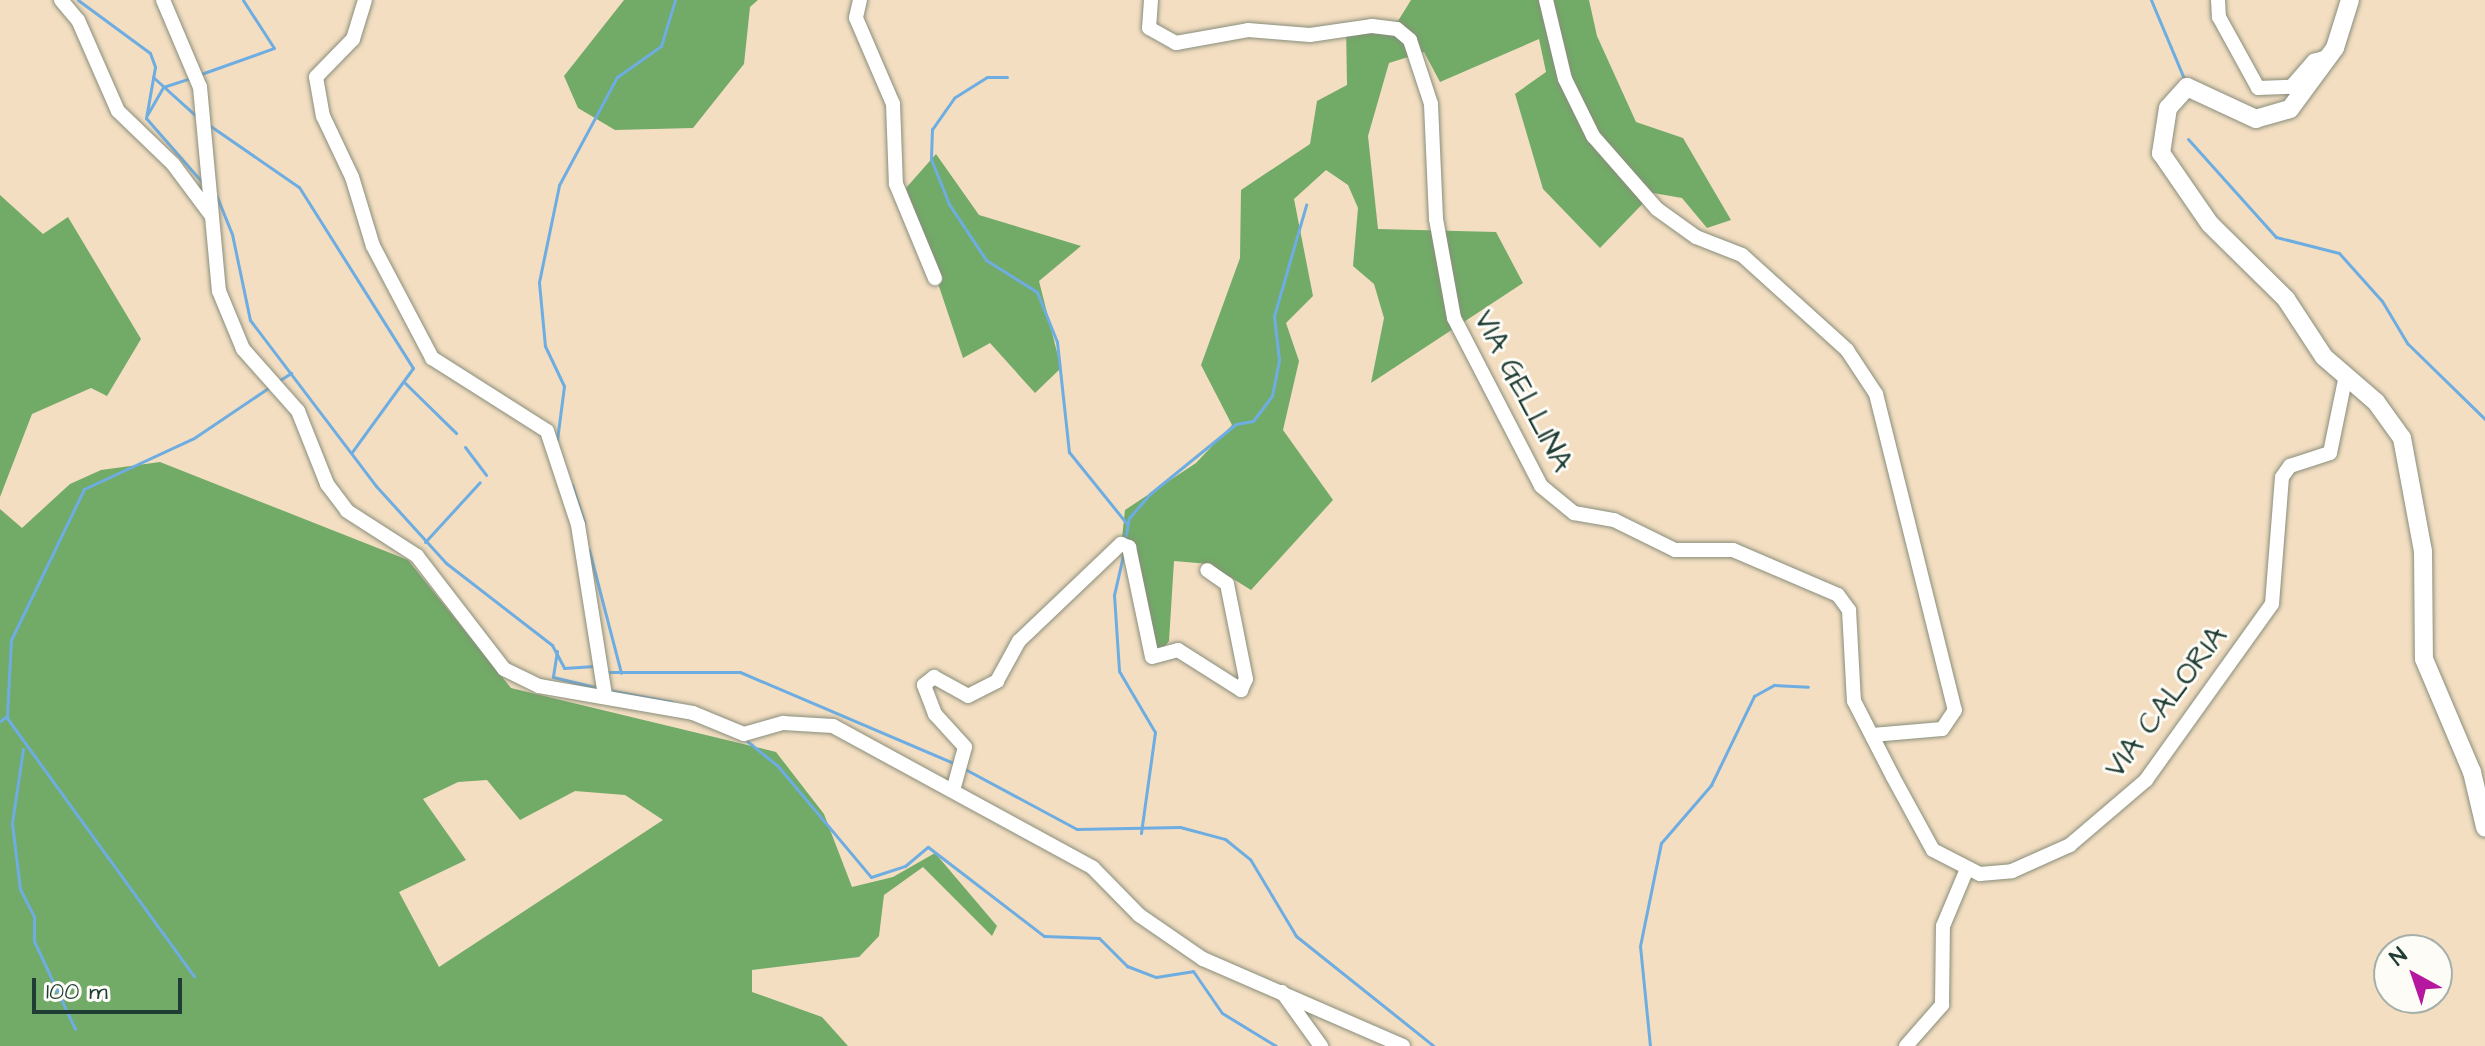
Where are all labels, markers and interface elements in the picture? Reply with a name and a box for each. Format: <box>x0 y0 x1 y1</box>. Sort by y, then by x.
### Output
street label: VIA GELLINA <box>1466 304 1580 478</box>
street label: VIA CALORIA <box>2097 619 2235 785</box>
north arrow <box>2373 934 2453 1014</box>
text: N <box>2383 940 2414 973</box>
scale bar <box>36 962 186 1012</box>
text: 100 m <box>46 975 108 1009</box>

